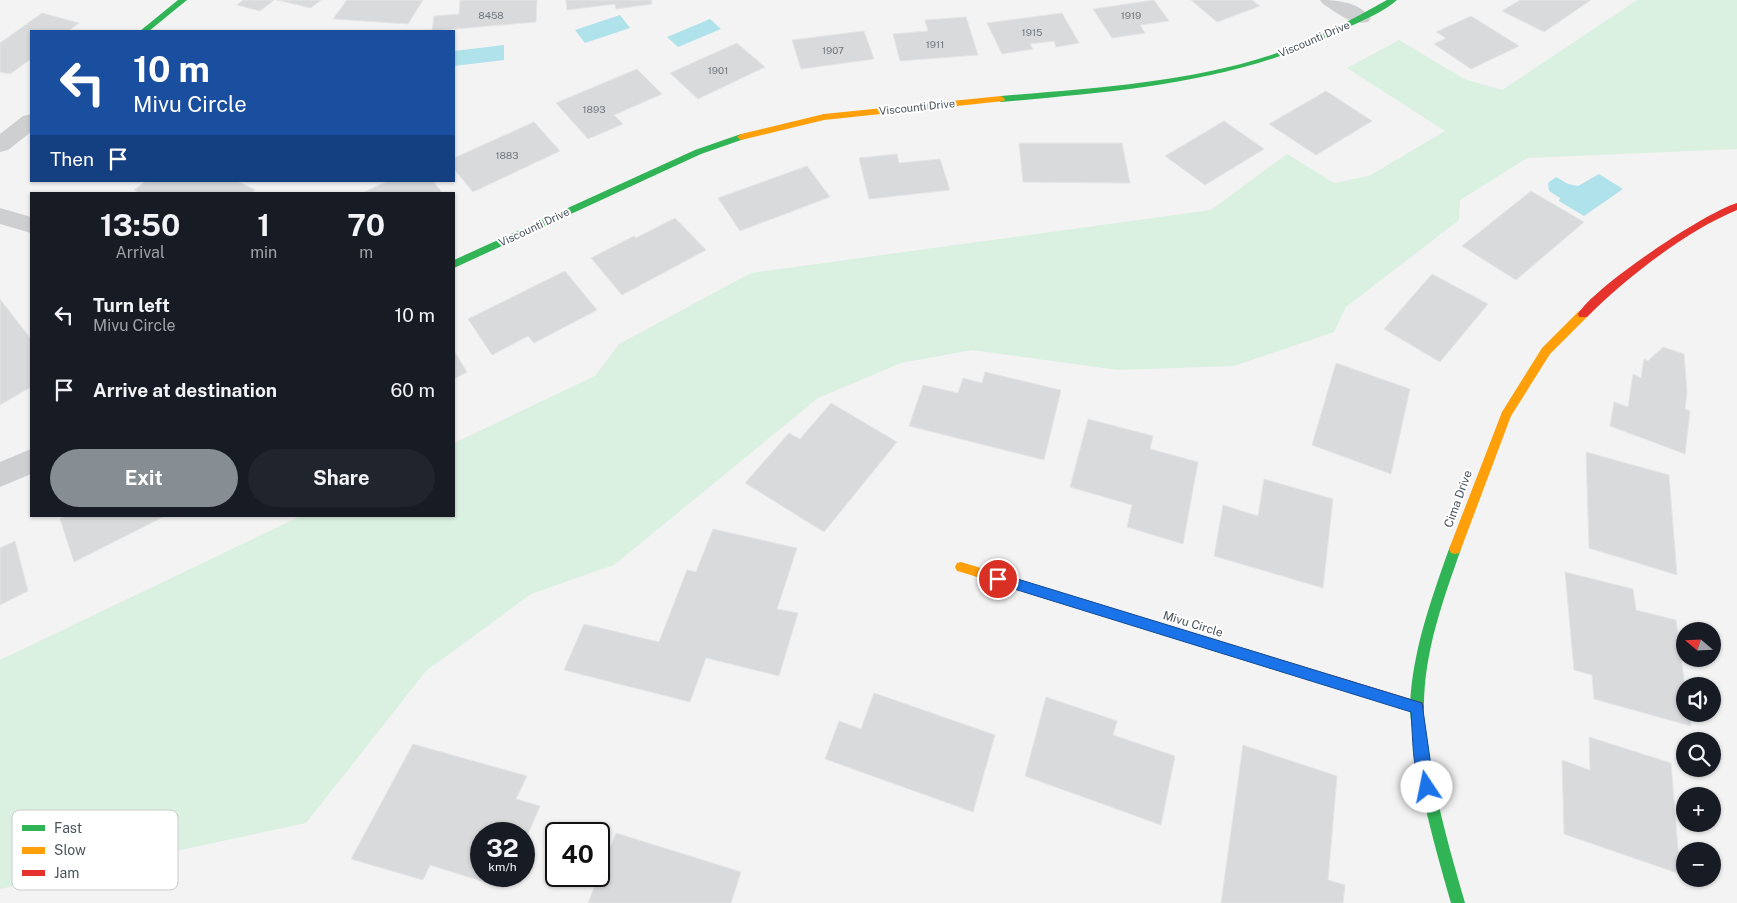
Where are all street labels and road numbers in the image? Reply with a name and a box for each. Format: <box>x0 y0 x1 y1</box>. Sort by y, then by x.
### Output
street label: Viscounti Drive <box>1276 19 1352 59</box>
street label: Viscounti Drive <box>878 97 956 117</box>
street label: Viscounti Drive <box>497 205 571 249</box>
street label: Cima Drive <box>1441 468 1475 530</box>
street label: Mivu Circle <box>1161 608 1225 640</box>

